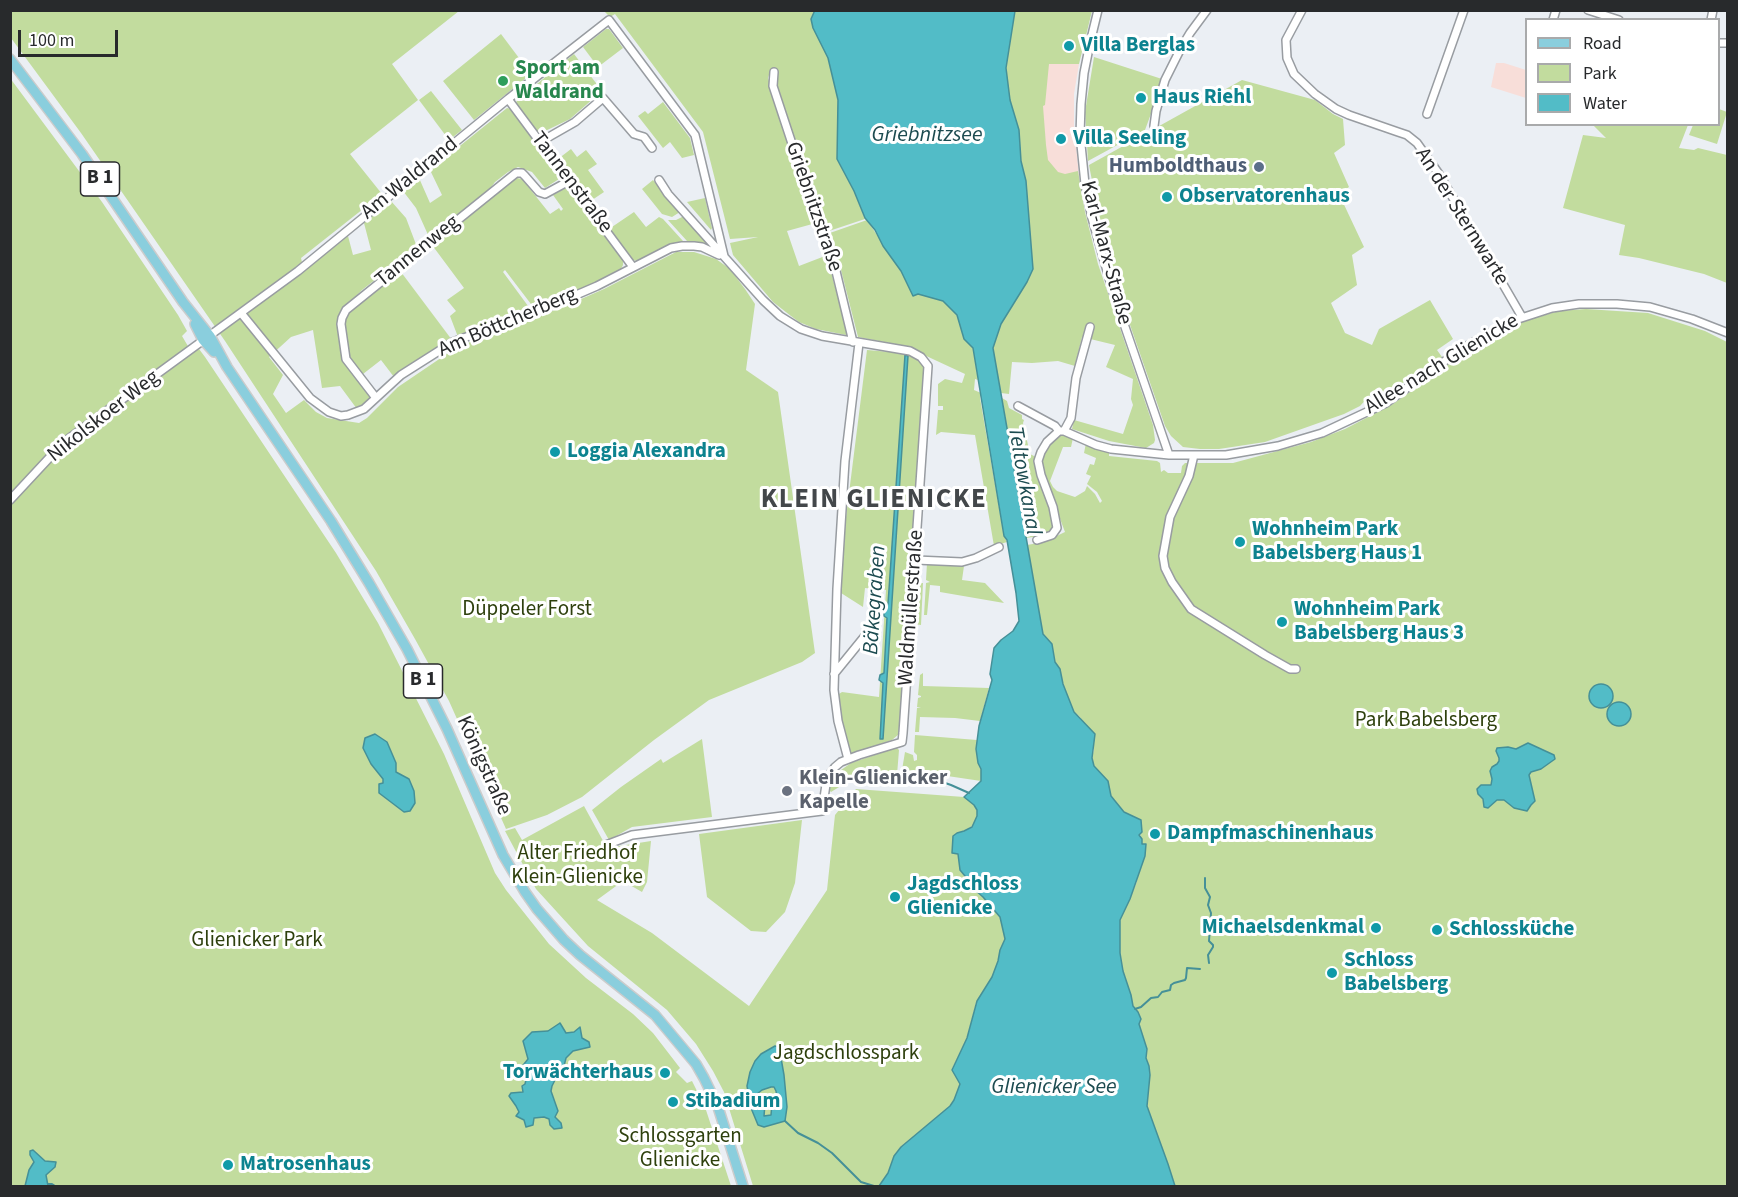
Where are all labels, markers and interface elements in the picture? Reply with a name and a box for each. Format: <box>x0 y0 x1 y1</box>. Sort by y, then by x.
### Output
scale bar <box>21 18 122 56</box>
legend <box>1525 18 1720 126</box>
text: 100 m <box>29 28 74 53</box>
text: Road <box>1583 31 1622 56</box>
place label: Villa Berglas <box>1081 33 1195 59</box>
marker: Villa Berglas <box>1062 39 1076 53</box>
place label: Sport am Waldrand <box>515 56 604 106</box>
text: Park <box>1583 61 1617 86</box>
marker: Sport am Waldrand <box>496 74 510 88</box>
place label: Haus Riehl <box>1153 85 1251 111</box>
marker: Haus Riehl <box>1134 91 1148 105</box>
text: Water <box>1583 91 1627 116</box>
water label: Griebnitzsee <box>872 123 982 149</box>
place label: Villa Seeling <box>1073 126 1186 152</box>
street label: Tannenstraße <box>525 127 617 239</box>
street label: Am Waldrand <box>356 132 464 226</box>
marker: Villa Seeling <box>1054 132 1068 146</box>
street label: Griebnitzstraße <box>779 139 847 275</box>
street label: An der Sternwarte <box>1409 144 1513 290</box>
place label: Humboldthaus <box>1109 154 1247 180</box>
marker: Humboldthaus <box>1252 160 1266 174</box>
road number: B 1 <box>80 162 120 196</box>
street label: Karl-Marx-Straße <box>1074 178 1136 328</box>
place label: Observatorenhaus <box>1179 184 1350 210</box>
marker: Observatorenhaus <box>1160 190 1174 204</box>
street label: Tannenweg <box>371 210 465 294</box>
street label: Am Böttcherberg <box>435 282 581 364</box>
street label: Allee nach Glienicke <box>1361 309 1523 421</box>
street label: Nikolskoer Weg <box>43 366 165 468</box>
water label: Teltowkanal <box>1000 425 1046 537</box>
place label: Loggia Alexandra <box>567 439 726 465</box>
marker: Loggia Alexandra <box>548 445 562 459</box>
district label: KLEIN GLIENICKE <box>761 485 987 517</box>
place label: Wohnheim Park Babelsberg Haus 1 <box>1252 517 1422 567</box>
street label: Waldmüllerstraße <box>894 529 930 687</box>
marker: Wohnheim Park Babelsberg Haus 1 <box>1233 535 1247 549</box>
water label: Bäkegraben <box>859 544 893 656</box>
park label: Düppeler Forst <box>462 597 592 623</box>
place label: Wohnheim Park Babelsberg Haus 3 <box>1294 597 1464 647</box>
marker: Wohnheim Park Babelsberg Haus 3 <box>1275 615 1289 629</box>
road number: B 1 <box>404 664 442 698</box>
park label: Park Babelsberg <box>1355 708 1497 734</box>
street label: Königstraße <box>450 712 516 820</box>
place label: Klein-Glienicker Kapelle <box>799 766 947 816</box>
marker: Klein-Glienicker Kapelle <box>780 784 794 798</box>
place label: Dampfmaschinenhaus <box>1167 821 1374 847</box>
marker: Dampfmaschinenhaus <box>1148 827 1162 841</box>
park label: Alter Friedhof Klein-Glienicke <box>511 841 643 891</box>
place label: Jagdschloss Glienicke <box>907 872 1019 922</box>
marker: Jagdschloss Glienicke <box>888 890 902 904</box>
place label: Michaelsdenkmal <box>1202 915 1364 941</box>
place label: Schlossküche <box>1449 917 1574 943</box>
marker: Michaelsdenkmal <box>1369 921 1383 935</box>
marker: Schlossküche <box>1430 923 1444 937</box>
park label: Glienicker Park <box>191 928 323 954</box>
place label: Schloss Babelsberg <box>1344 948 1448 998</box>
marker: Schloss Babelsberg <box>1325 966 1339 980</box>
park label: Jagdschlosspark <box>773 1041 919 1067</box>
place label: Torwächterhaus <box>503 1060 653 1086</box>
marker: Torwächterhaus <box>658 1066 672 1080</box>
water label: Glienicker See <box>991 1075 1117 1101</box>
place label: Stibadium <box>685 1089 781 1115</box>
marker: Stibadium <box>666 1095 680 1109</box>
park label: Schlossgarten Glienicke <box>618 1124 742 1174</box>
place label: Matrosenhaus <box>240 1152 371 1178</box>
marker: Matrosenhaus <box>221 1158 235 1172</box>

